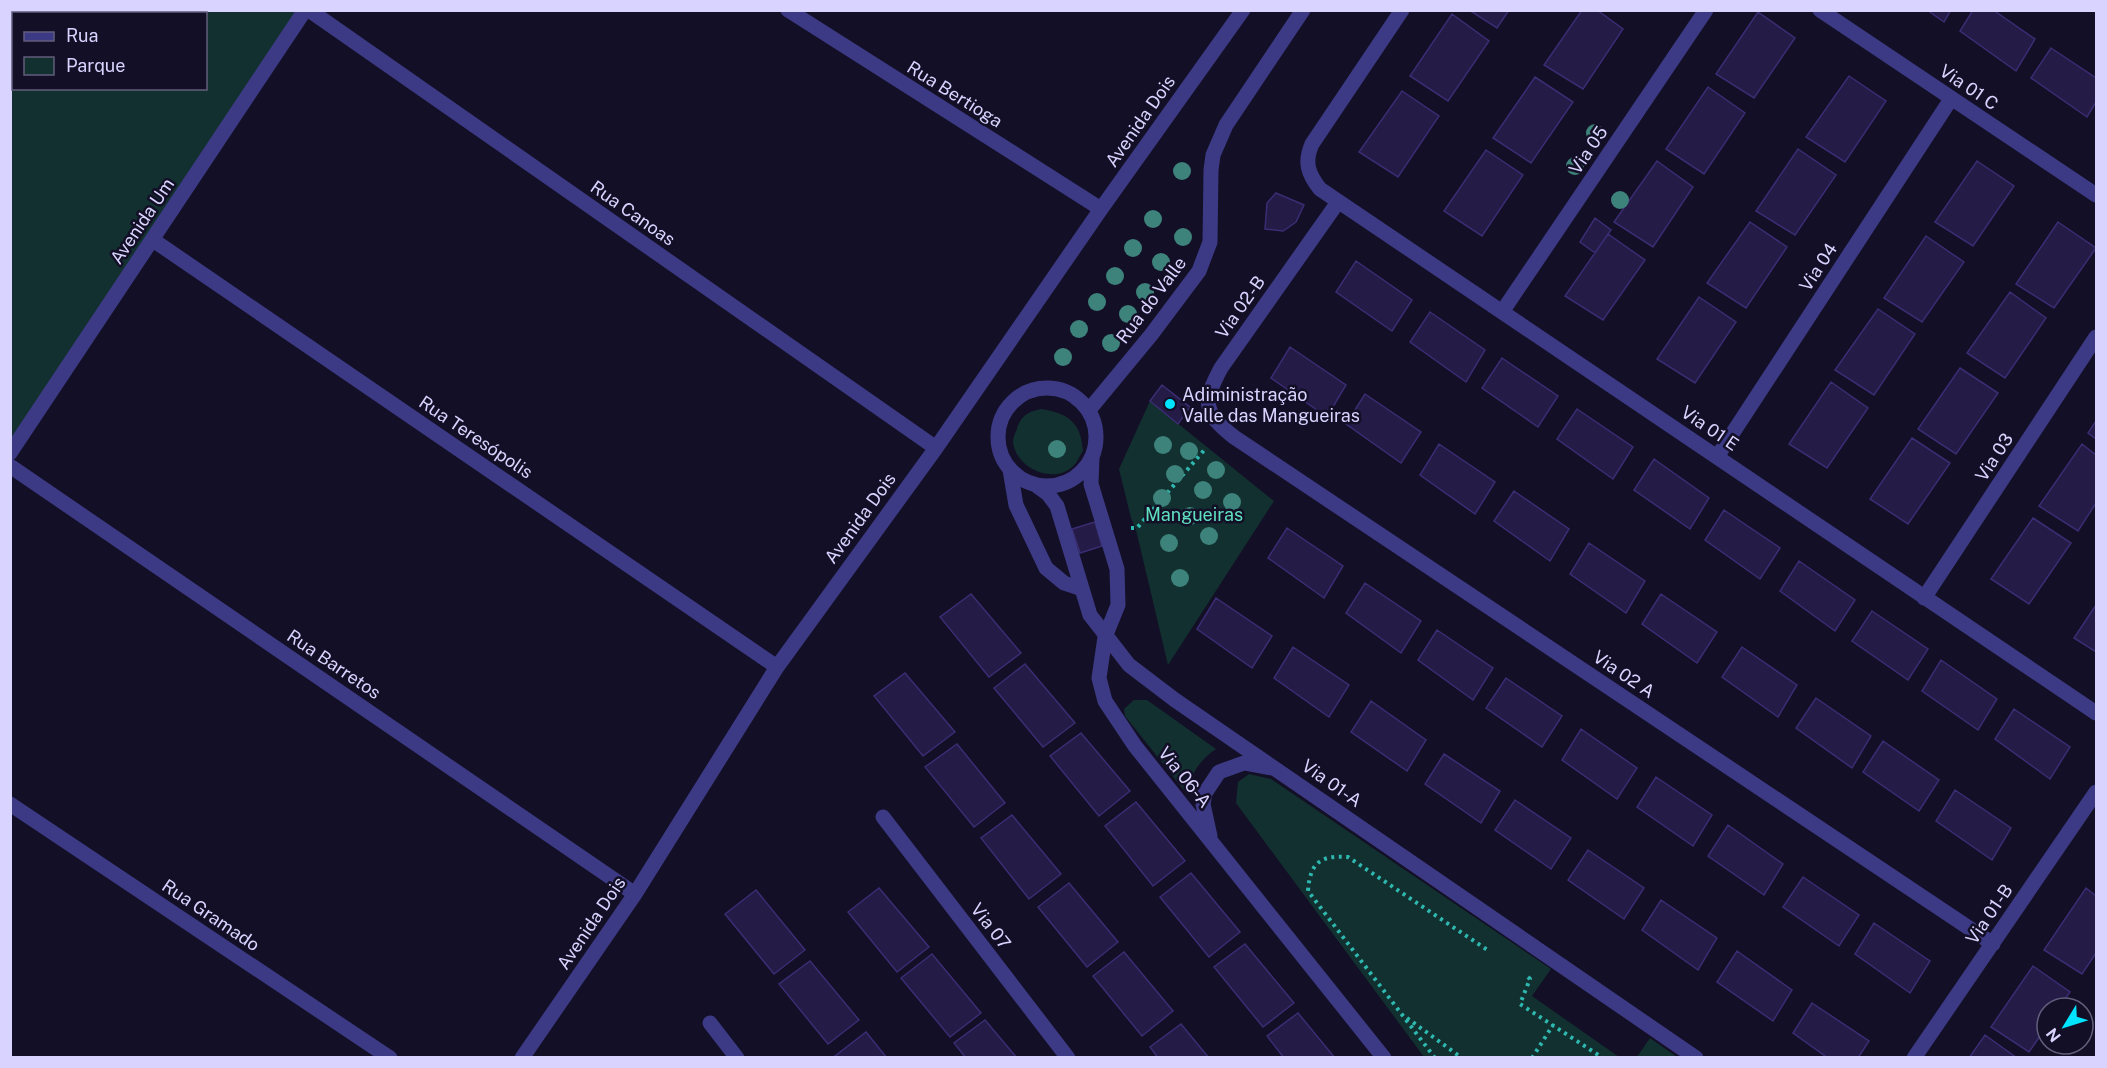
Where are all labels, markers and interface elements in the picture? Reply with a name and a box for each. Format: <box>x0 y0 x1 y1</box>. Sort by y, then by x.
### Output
legend <box>12 12 207 90</box>
text: Rua <box>66 25 98 46</box>
text: Parque <box>66 55 126 76</box>
street label: Rua Bertioga <box>903 56 1007 132</box>
street label: Via 01 C <box>1936 60 2002 114</box>
street label: Avenida Dois <box>1101 71 1179 171</box>
street label: Via 05 <box>1564 122 1612 178</box>
street label: Avenida Um <box>106 174 178 268</box>
street label: Rua Canoas <box>587 176 679 250</box>
street label: Via 04 <box>1795 239 1841 295</box>
street label: Rua do Valle <box>1112 253 1190 347</box>
street label: Via 02-B <box>1211 272 1269 342</box>
place label: Adiministração Valle das Mangueiras <box>1182 384 1360 426</box>
street label: Rua Teresópolis <box>415 391 537 483</box>
marker: Adiministração Valle das Mangueiras <box>1163 397 1177 411</box>
street label: Via 01 E <box>1677 401 1743 455</box>
street label: Via 03 <box>1971 429 2017 485</box>
street label: Avenida Dois <box>820 469 900 567</box>
park label: Mangueiras <box>1145 504 1243 525</box>
street label: Rua Barretos <box>283 625 385 703</box>
street label: Via 02 A <box>1589 646 1659 702</box>
street label: Via 06-A <box>1154 742 1216 812</box>
street label: Via 01-A <box>1298 755 1366 811</box>
street label: Avenida Dois <box>552 873 630 973</box>
street label: Rua Gramado <box>158 875 264 955</box>
street label: Via 01-B <box>1961 880 2017 948</box>
street label: Via 07 <box>967 899 1015 953</box>
north arrow <box>2035 996 2095 1056</box>
text: N <box>2042 1024 2065 1046</box>

